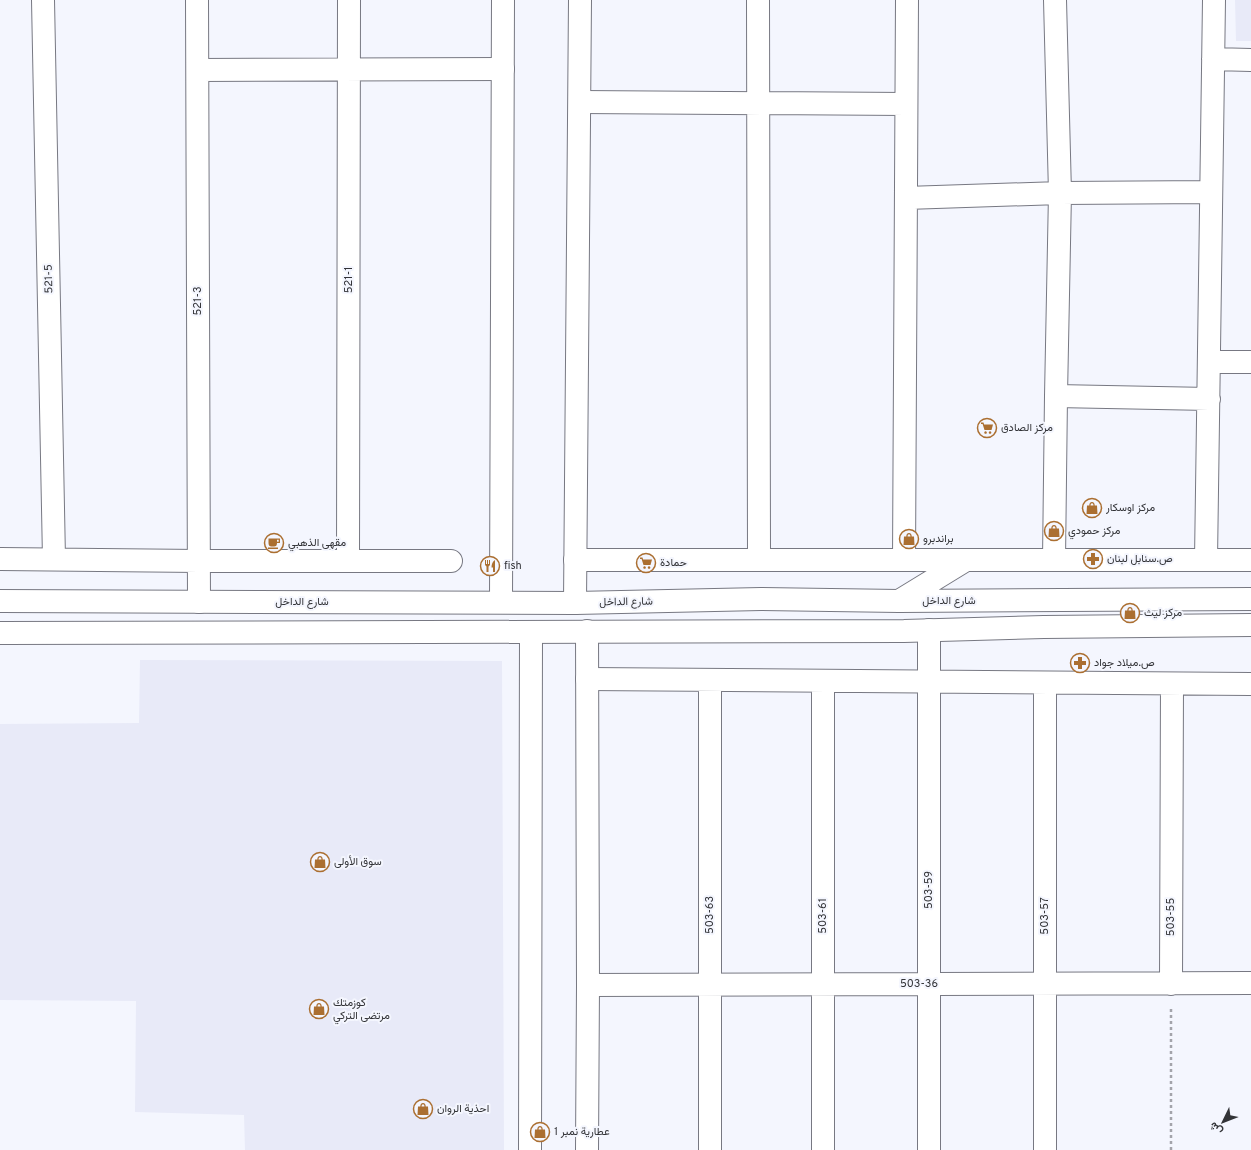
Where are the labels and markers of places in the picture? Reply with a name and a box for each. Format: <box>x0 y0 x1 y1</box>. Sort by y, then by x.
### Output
supermarket icon: مركز الصادق <box>976 417 998 439</box>
place label: مركز الصادق <box>1001 421 1053 435</box>
shop icon: مركز اوسكار <box>1081 497 1103 519</box>
place label: مركز اوسكار <box>1105 501 1155 515</box>
shop icon: مركز حمودي <box>1043 520 1065 542</box>
place label: مركز حمودي <box>1068 524 1121 540</box>
shop icon: براندبرو <box>898 528 920 550</box>
cafe icon: مقهى الذهبي <box>263 532 285 554</box>
place label: براندبرو <box>923 532 954 546</box>
place label: مقهى الذهبي <box>288 536 346 552</box>
pharmacy icon: ص.سنابل لبنان <box>1082 548 1104 570</box>
supermarket icon: حمادة <box>635 552 657 574</box>
place label: ص.سنابل لبنان <box>1107 552 1173 566</box>
restaurant icon: fish <box>479 555 501 577</box>
place label: حمادة <box>660 556 687 570</box>
place label: fish <box>504 559 522 573</box>
shop icon: مركز ليث <box>1119 602 1141 624</box>
place label: مركز ليث <box>1144 606 1182 620</box>
pharmacy icon: ص.ميلاد جواد <box>1069 652 1091 674</box>
place label: ص.ميلاد جواد <box>1094 656 1155 670</box>
shop icon: سوق الأولى <box>309 851 331 873</box>
place label: سوق الأولى <box>334 855 382 869</box>
place label: كوزمتك مرتضى التركي <box>333 996 390 1025</box>
shop icon: كوزمتك مرتضى التركي <box>308 998 330 1020</box>
shop icon: احذية الروان <box>412 1098 434 1120</box>
place label: احذية الروان <box>437 1102 489 1116</box>
shop icon: عطارية نمبر 1 <box>529 1121 551 1143</box>
place label: عطارية نمبر 1 <box>554 1125 610 1139</box>

